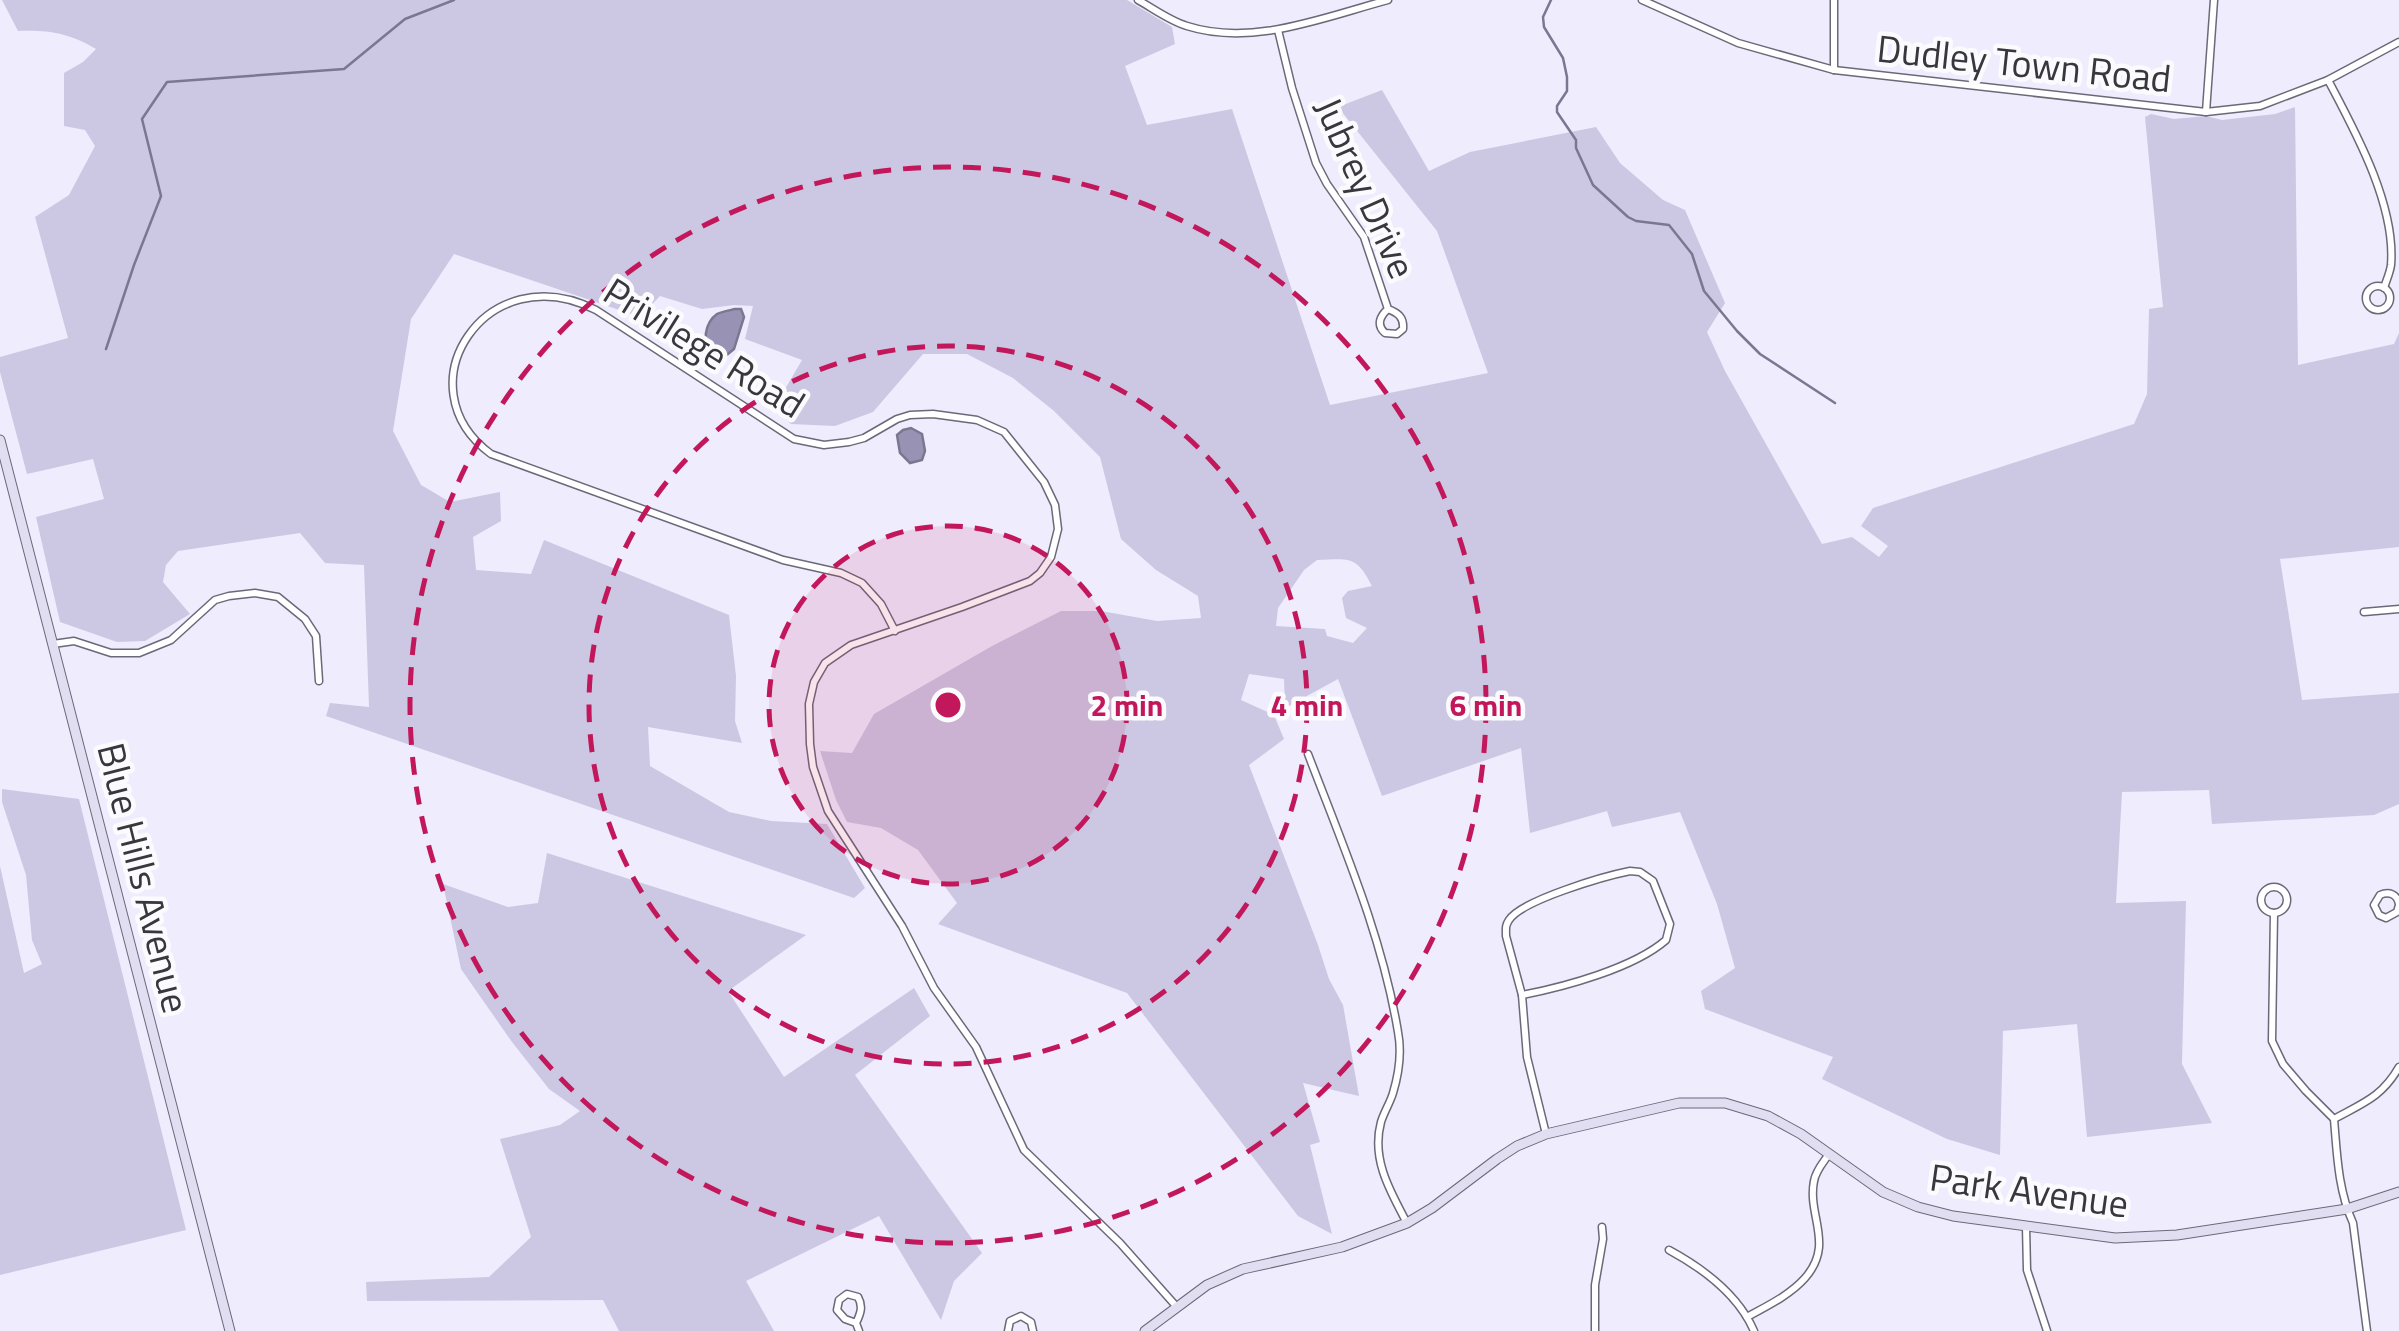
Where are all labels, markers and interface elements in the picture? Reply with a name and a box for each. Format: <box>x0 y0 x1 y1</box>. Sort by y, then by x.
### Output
street label: Dudley Town Road <box>1874 19 2174 107</box>
street label: Jubrey Drive <box>1300 88 1432 287</box>
street label: Privilege Road <box>593 262 817 432</box>
text: 2 min <box>1091 682 1163 728</box>
text: 4 min <box>1271 682 1343 728</box>
text: 6 min <box>1450 682 1522 728</box>
centre of rings <box>930 687 966 723</box>
street label: Blue Hills Avenue <box>82 737 206 1019</box>
street label: Park Avenue <box>1926 1147 2132 1233</box>

